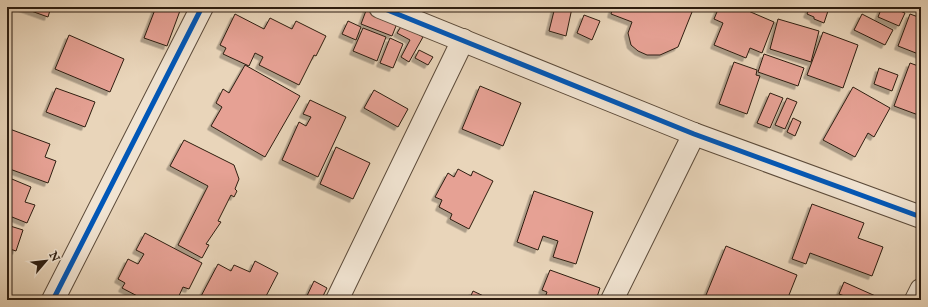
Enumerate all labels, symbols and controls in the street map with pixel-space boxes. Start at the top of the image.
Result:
north arrow [26,241,66,281]
text: N [45,248,63,265]

